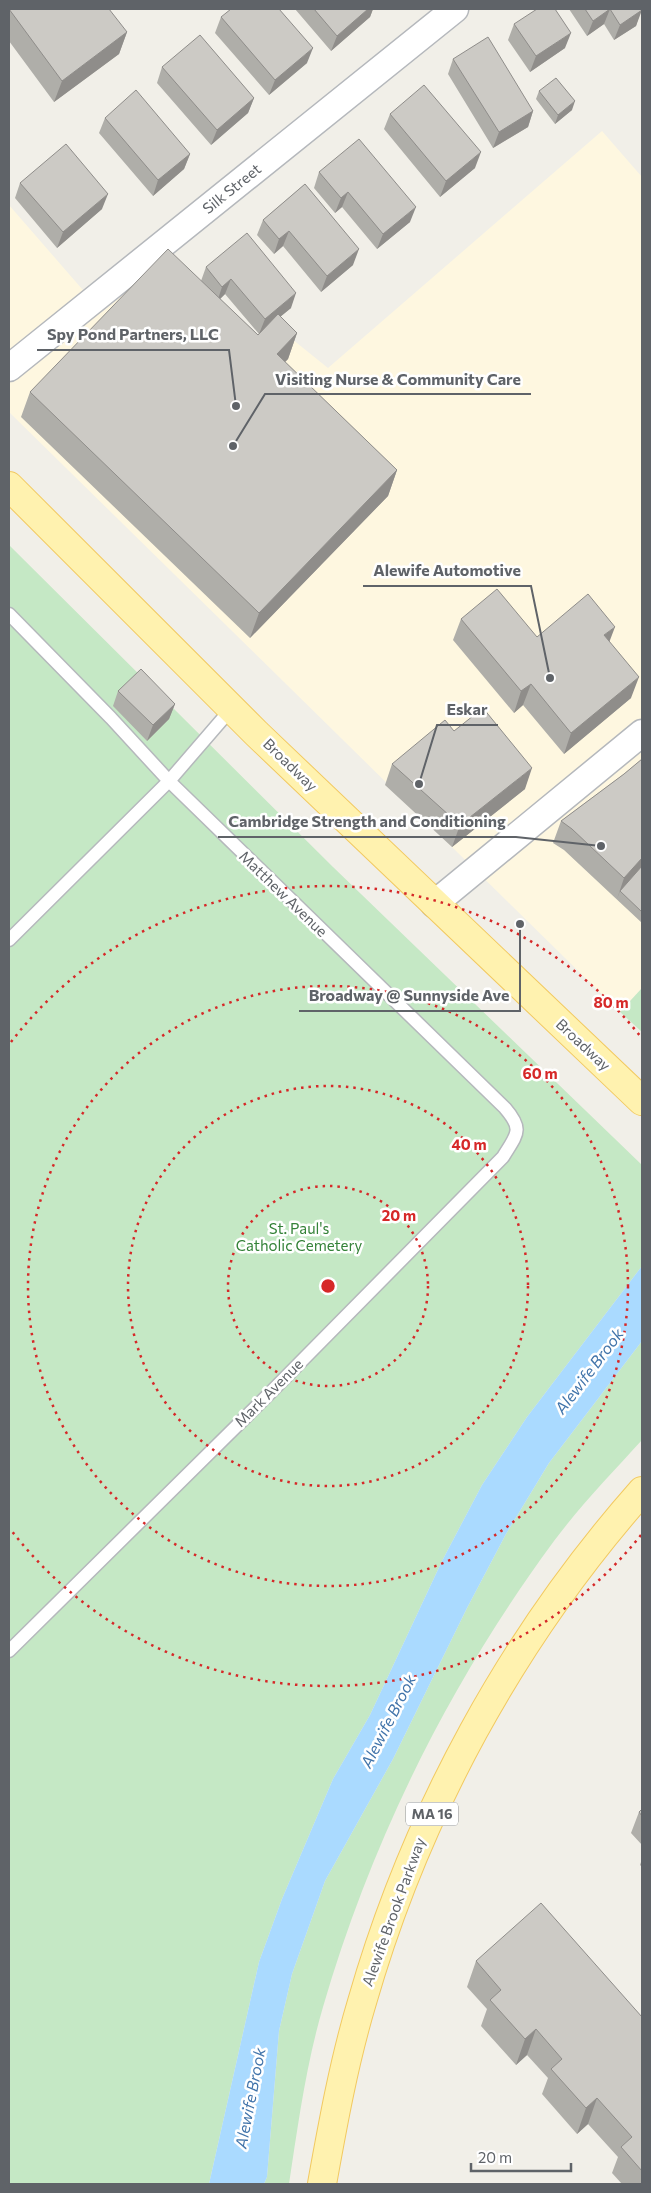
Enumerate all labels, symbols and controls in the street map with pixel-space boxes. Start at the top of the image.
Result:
street label: Silk Street [199,159,264,217]
callout: Spy Pond Partners, LLC [37,319,229,350]
text: Spy Pond Partners, LLC [47,324,219,343]
callout: Visiting Nurse & Community Care [265,363,531,394]
text: Visiting Nurse & Community Care [275,369,521,388]
callout: Alewife Automotive [363,555,531,586]
text: Alewife Automotive [373,560,521,579]
callout: Eskar [437,694,498,725]
text: Eskar [446,699,488,718]
street label: Broadway [260,734,322,795]
callout: Cambridge Strength and Conditioning [218,806,516,837]
text: Cambridge Strength and Conditioning [228,811,506,830]
street label: Matthew Avenue [236,847,332,940]
callout: Broadway @ Sunnyside Ave [299,980,520,1011]
text: Broadway @ Sunnyside Ave [309,985,509,1004]
text: 80 m [593,993,629,1011]
street label: Broadway [553,1014,615,1074]
text: 60 m [522,1064,558,1082]
text: 40 m [451,1135,487,1153]
text: 20 m [382,1206,416,1224]
park label: St. Paul's Catholic Cemetery [236,1219,363,1254]
centre of rings [319,1277,337,1295]
water label: Alewife Brook [550,1324,627,1418]
street label: Mark Avenue [230,1354,306,1430]
water label: Alewife Brook [355,1671,419,1771]
road number: MA 16 [406,1802,458,1826]
street label: Alewife Brook Parkway [358,1835,428,1989]
water label: Alewife Brook [230,2046,269,2151]
scale bar [471,2140,571,2172]
text: 20 m [478,2148,512,2166]

